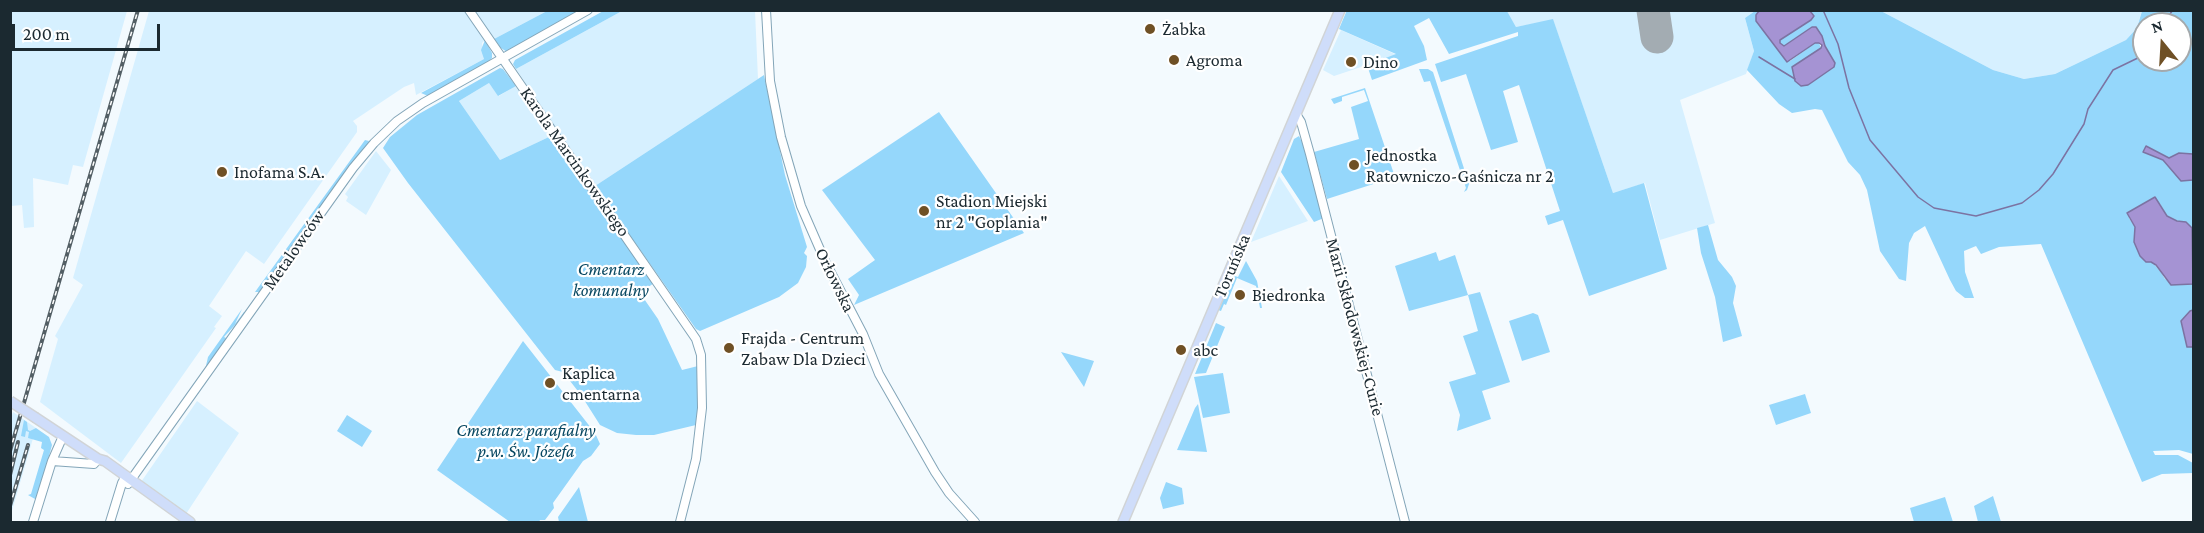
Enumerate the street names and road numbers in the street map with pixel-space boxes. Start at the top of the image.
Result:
street label: Karola Marcinkowskiego [515,83,635,241]
street label: Metalowców [258,206,330,294]
street label: Toruńska [1209,231,1255,301]
street label: Marii Skłodowskiej-Curie [1321,236,1389,418]
street label: Orłowska [810,244,860,316]

